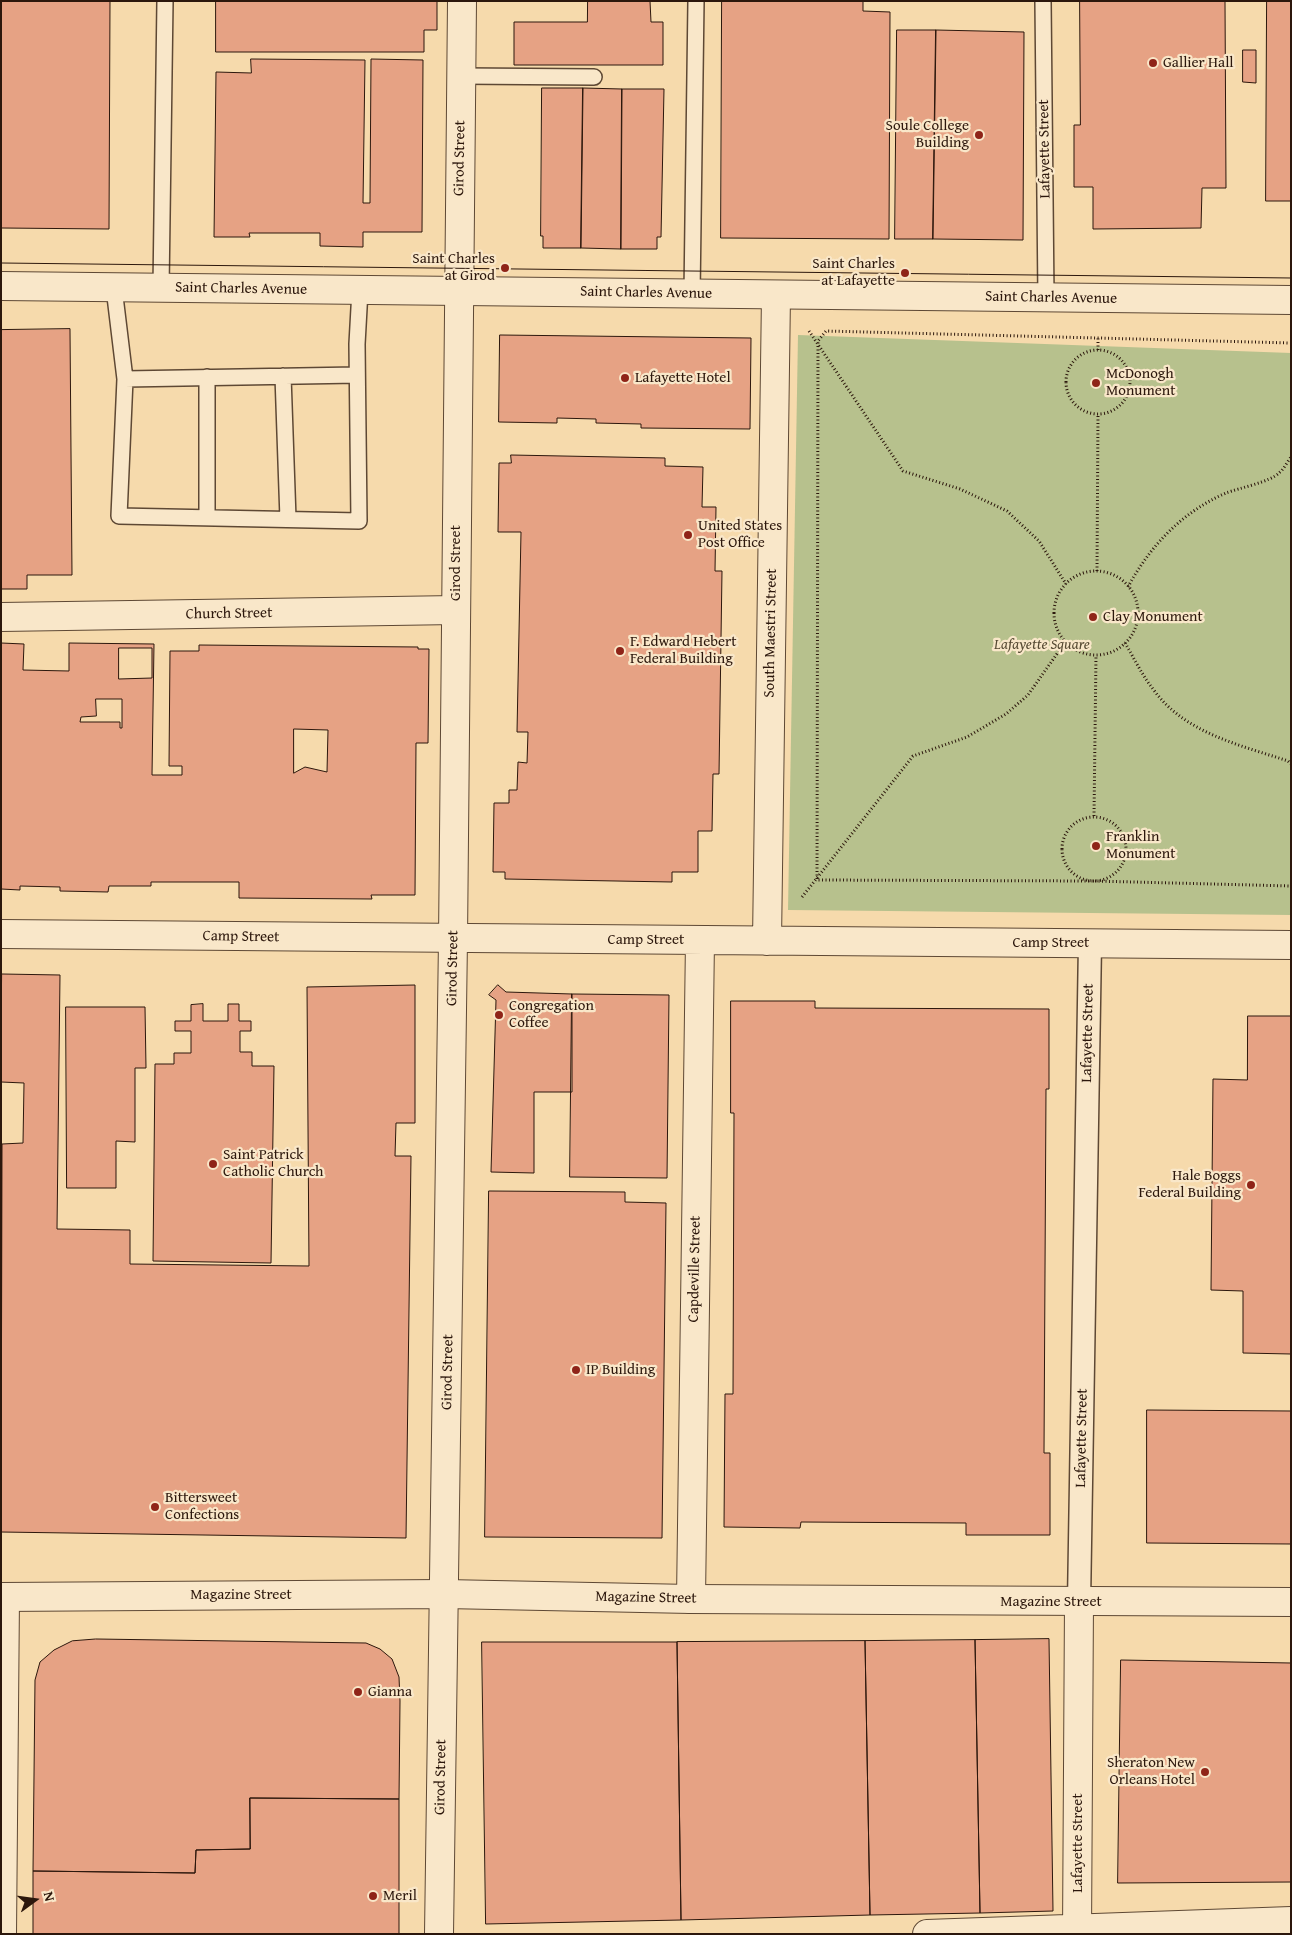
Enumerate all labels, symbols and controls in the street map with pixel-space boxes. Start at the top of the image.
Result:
place label: Gallier Hall [1163,54,1234,72]
marker: Gallier Hall [1147,57,1159,69]
street label: Lafayette Street [1035,99,1055,199]
place label: Soule College Building [886,117,969,152]
street label: Girod Street [450,120,470,196]
marker: Soule College Building [973,129,985,141]
place label: Saint Charles at Girod [412,250,495,285]
place label: Saint Charles at Lafayette [812,255,895,290]
marker: Saint Charles at Girod [499,262,511,274]
marker: Saint Charles at Lafayette [899,267,911,279]
street label: Saint Charles Avenue [175,279,307,299]
street label: Saint Charles Avenue [580,283,712,303]
street label: Saint Charles Avenue [985,288,1117,308]
place label: McDonogh Monument [1106,365,1175,400]
place label: Lafayette Hotel [635,369,731,387]
marker: Lafayette Hotel [619,372,631,384]
marker: McDonogh Monument [1090,377,1102,389]
place label: United States Post Office [698,517,782,552]
street label: Girod Street [447,525,465,601]
marker: United States Post Office [682,529,694,541]
street label: South Maestri Street [761,568,781,698]
street label: Church Street [185,604,273,624]
place label: Clay Monument [1103,608,1203,626]
marker: Clay Monument [1087,611,1099,623]
place label: F. Edward Hebert Federal Building [630,633,737,668]
park label: Lafayette Square [994,636,1090,654]
marker: F. Edward Hebert Federal Building [614,645,626,657]
place label: Franklin Monument [1106,828,1175,863]
marker: Franklin Monument [1090,840,1102,852]
street label: Camp Street [202,927,280,947]
street label: Girod Street [443,930,463,1006]
street label: Camp Street [608,931,684,949]
street label: Camp Street [1013,934,1089,952]
street label: Lafayette Street [1078,983,1098,1083]
place label: Congregation Coffee [509,997,594,1032]
marker: Congregation Coffee [493,1009,505,1021]
place label: Saint Patrick Catholic Church [223,1146,323,1181]
marker: Saint Patrick Catholic Church [207,1158,219,1170]
place label: Hale Boggs Federal Building [1138,1167,1241,1202]
marker: Hale Boggs Federal Building [1245,1179,1257,1191]
street label: Capdeville Street [685,1215,705,1323]
street label: Girod Street [438,1334,458,1410]
place label: IP Building [586,1361,655,1379]
marker: IP Building [570,1364,582,1376]
street label: Lafayette Street [1072,1388,1092,1488]
place label: Bittersweet Confections [165,1489,239,1524]
marker: Bittersweet Confections [149,1501,161,1513]
street label: Magazine Street [190,1586,292,1604]
street label: Magazine Street [595,1588,697,1608]
street label: Magazine Street [1000,1593,1102,1611]
place label: Gianna [368,1683,412,1701]
marker: Gianna [352,1686,364,1698]
street label: Girod Street [431,1739,451,1815]
place label: Sheraton New Orleans Hotel [1107,1754,1195,1789]
marker: Sheraton New Orleans Hotel [1199,1766,1211,1778]
street label: Lafayette Street [1069,1793,1087,1893]
north arrow [10,1875,60,1925]
place label: Meril [383,1887,417,1905]
text: N [39,1889,60,1903]
marker: Meril [367,1890,379,1902]

